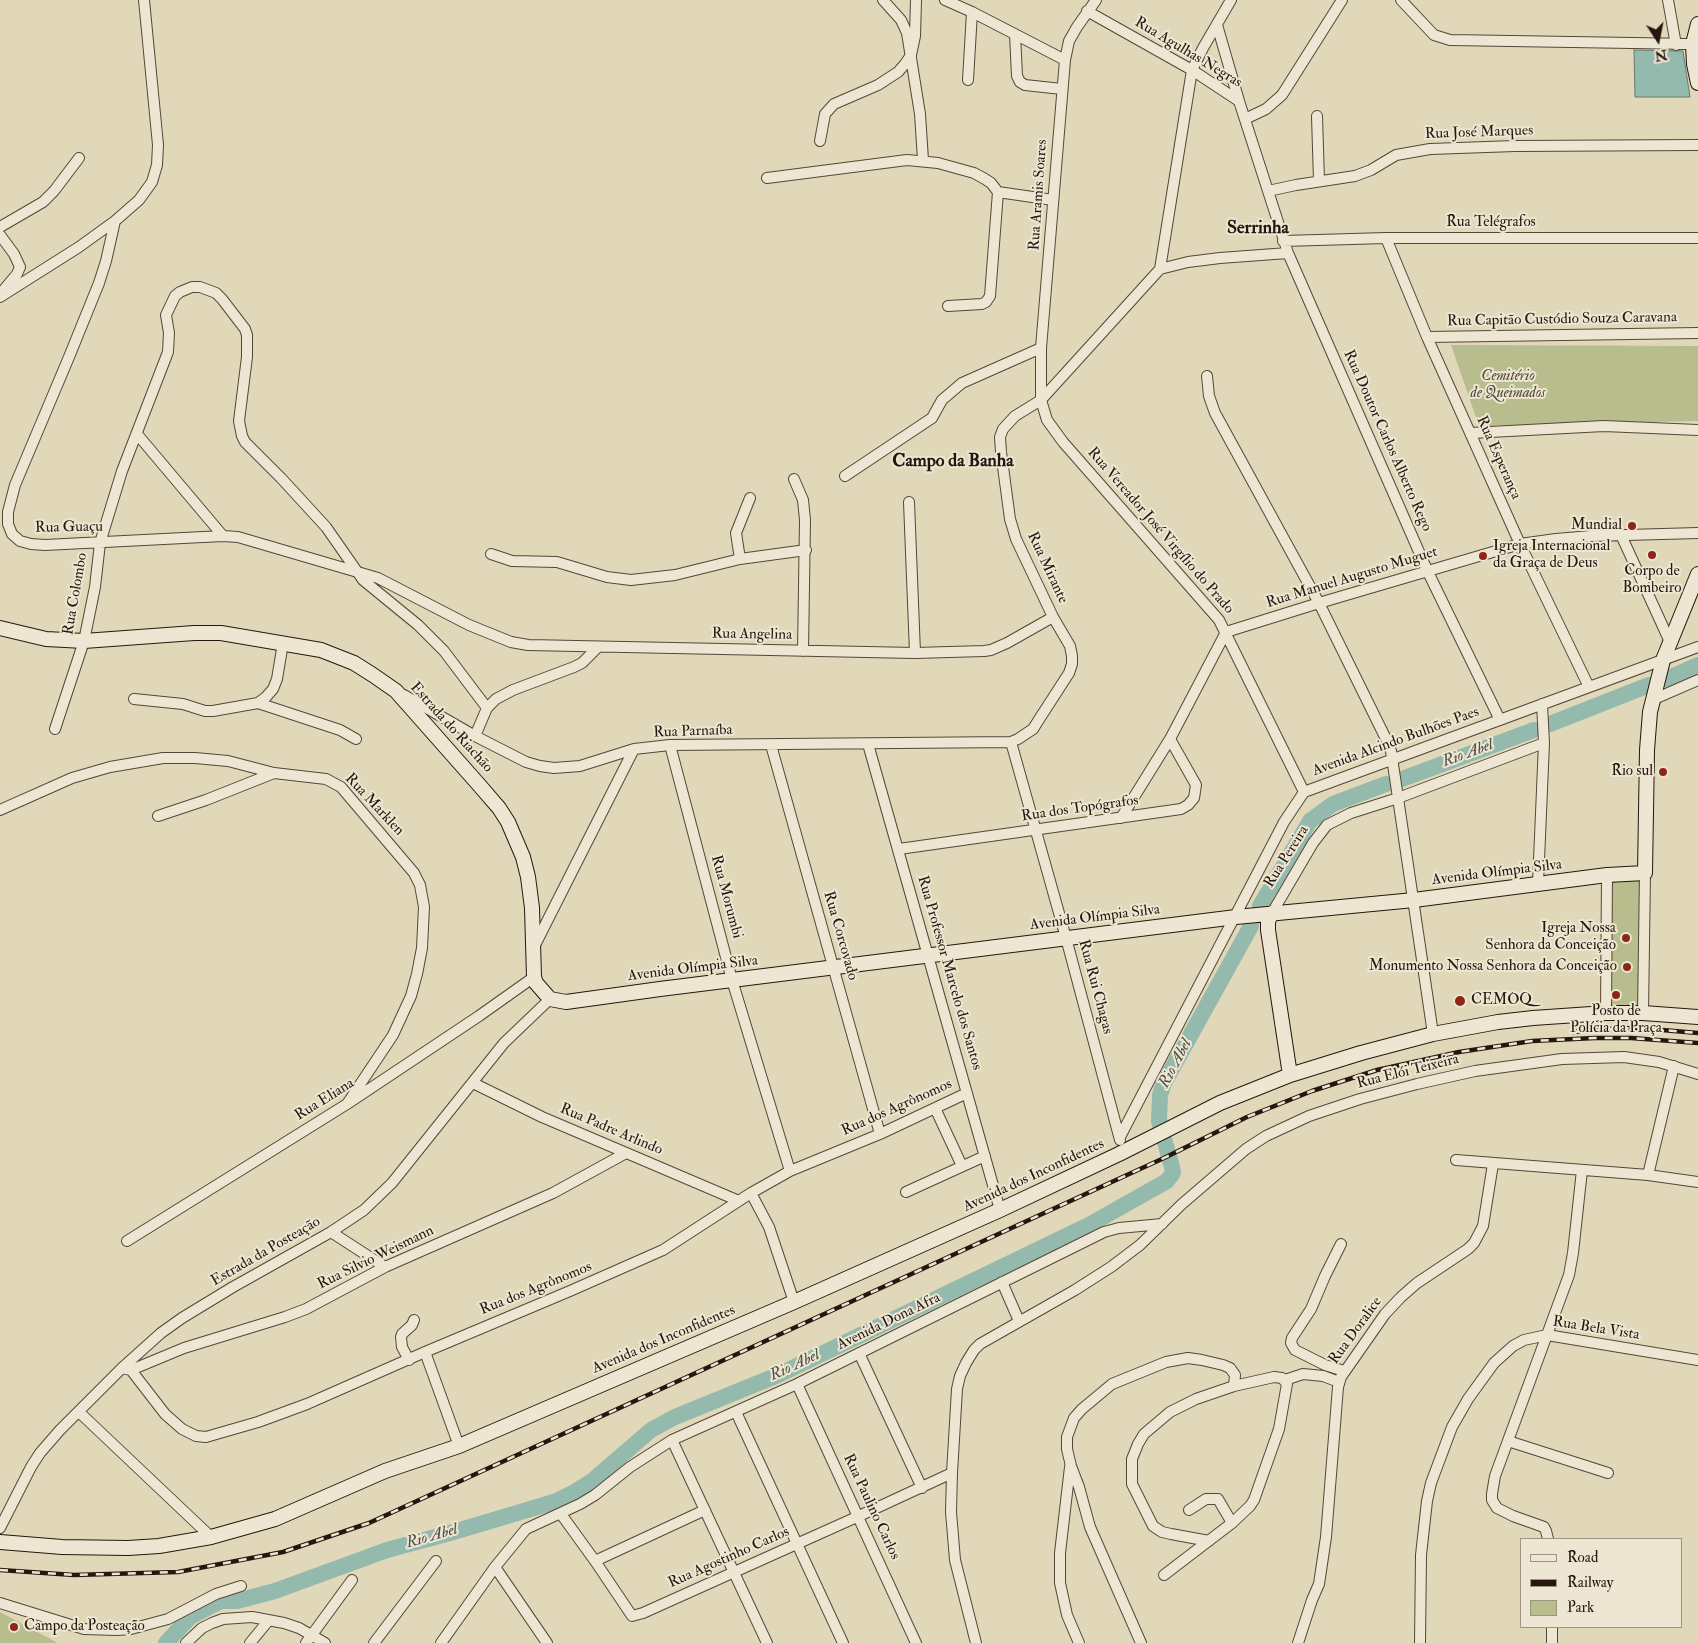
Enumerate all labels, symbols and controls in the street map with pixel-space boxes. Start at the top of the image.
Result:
street label: Rua Agulhas Negras [1131,14,1245,92]
north arrow [1633,15,1683,65]
text: N [1653,46,1669,65]
street label: Rua José Marques [1425,122,1533,144]
street label: Rua Aramis Soares [1026,139,1052,251]
street label: Rua Telégrafos [1446,214,1536,232]
district label: Serrinha [1227,218,1289,240]
street label: Rua Capitão Custódio Souza Caravana [1447,309,1677,331]
street label: Rua Doutor Carlos Alberto Rego [1339,347,1435,535]
park label: Cemitério de Queimados [1471,368,1545,403]
street label: Rua Esperança [1472,414,1524,502]
street label: Rua Vereador José Virgílio do Prado [1083,444,1237,618]
district label: Campo da Banha [892,451,1014,473]
place label: Mundial [1571,517,1622,535]
street label: Rua Guaçu [35,518,103,538]
marker: Mundial [1626,520,1638,532]
street label: Rua Mirante [1023,529,1071,607]
place label: Igreja Internacional da Graça de Deus [1493,538,1610,573]
street label: Rua Manuel Augusto Muguet [1264,543,1440,613]
marker: Corpo de Bombeiro [1646,549,1658,561]
marker: Igreja Internacional da Graça de Deus [1477,550,1489,562]
street label: Rua Colombo [60,552,92,636]
place label: Corpo de Bombeiro [1623,563,1681,598]
street label: Rua Angelina [712,625,792,645]
street label: Estrada do Riachão [406,679,496,777]
street label: Avenida Alcindo Bulhões Paes [1310,703,1482,781]
street label: Rua Parnaíba [653,722,733,742]
water label: Rio Abel [1440,736,1496,772]
place label: Rio sul [1611,763,1653,781]
marker: Rio sul [1657,766,1669,778]
street label: Rua Marklen [341,770,407,840]
street label: Rua dos Topógrafos [1020,792,1140,826]
street label: Rua Pereira [1261,823,1313,891]
street label: Rua Morumbi [706,853,746,941]
street label: Avenida Olímpia Silva [1431,856,1563,890]
street label: Rua Professor Marcelo dos Santos [913,874,985,1072]
street label: Rua Corcovado [819,889,861,983]
street label: Avenida Olímpia Silva [1029,901,1161,935]
place label: Igreja Nossa Senhora da Conceição [1485,920,1616,955]
marker: Igreja Nossa Senhora da Conceição [1620,932,1632,944]
street label: Rua Rui Chagas [1074,938,1116,1036]
street label: Avenida Olímpia Silva [627,952,759,986]
place label: Monumento Nossa Senhora da Conceição [1369,958,1617,976]
marker: Monumento Nossa Senhora da Conceição [1621,961,1633,973]
marker: Posto de Polícia da Praça [1610,989,1622,1001]
place label: CEMOQ [1471,992,1532,1010]
marker: CEMOQ [1453,994,1467,1008]
place label: Posto de Polícia da Praça [1570,1003,1662,1038]
water label: Rio Abel [1155,1036,1197,1092]
street label: Rua Elói Teixeira [1355,1051,1461,1093]
street label: Rua Eliana [292,1075,358,1125]
street label: Rua dos Agrônomos [839,1076,955,1140]
street label: Rua Padre Arlindo [557,1100,665,1160]
street label: Avenida dos Inconfidentes [961,1135,1107,1217]
street label: Estrada da Posteação [208,1213,324,1291]
street label: Rua Silvio Weismann [315,1222,437,1294]
street label: Rua dos Agrônomos [477,1258,595,1320]
street label: Avenida Dona Afra [834,1289,944,1355]
street label: Rua Doralice [1326,1294,1386,1368]
street label: Avenida dos Inconfidentes [590,1302,738,1378]
street label: Rua Bela Vista [1551,1313,1641,1345]
water label: Rio Abel [767,1346,823,1386]
street label: Rua Paulino Carlos [839,1451,903,1563]
water label: Rio Abel [404,1521,460,1553]
street label: Rua Agostinho Carlos [666,1523,792,1593]
legend [1520,1538,1683,1628]
text: Road [1567,1548,1598,1567]
text: Railway [1567,1573,1613,1592]
text: Park [1567,1598,1594,1617]
place label: Campo da Posteação [24,1618,145,1636]
marker: Campo da Posteação [8,1621,20,1633]

